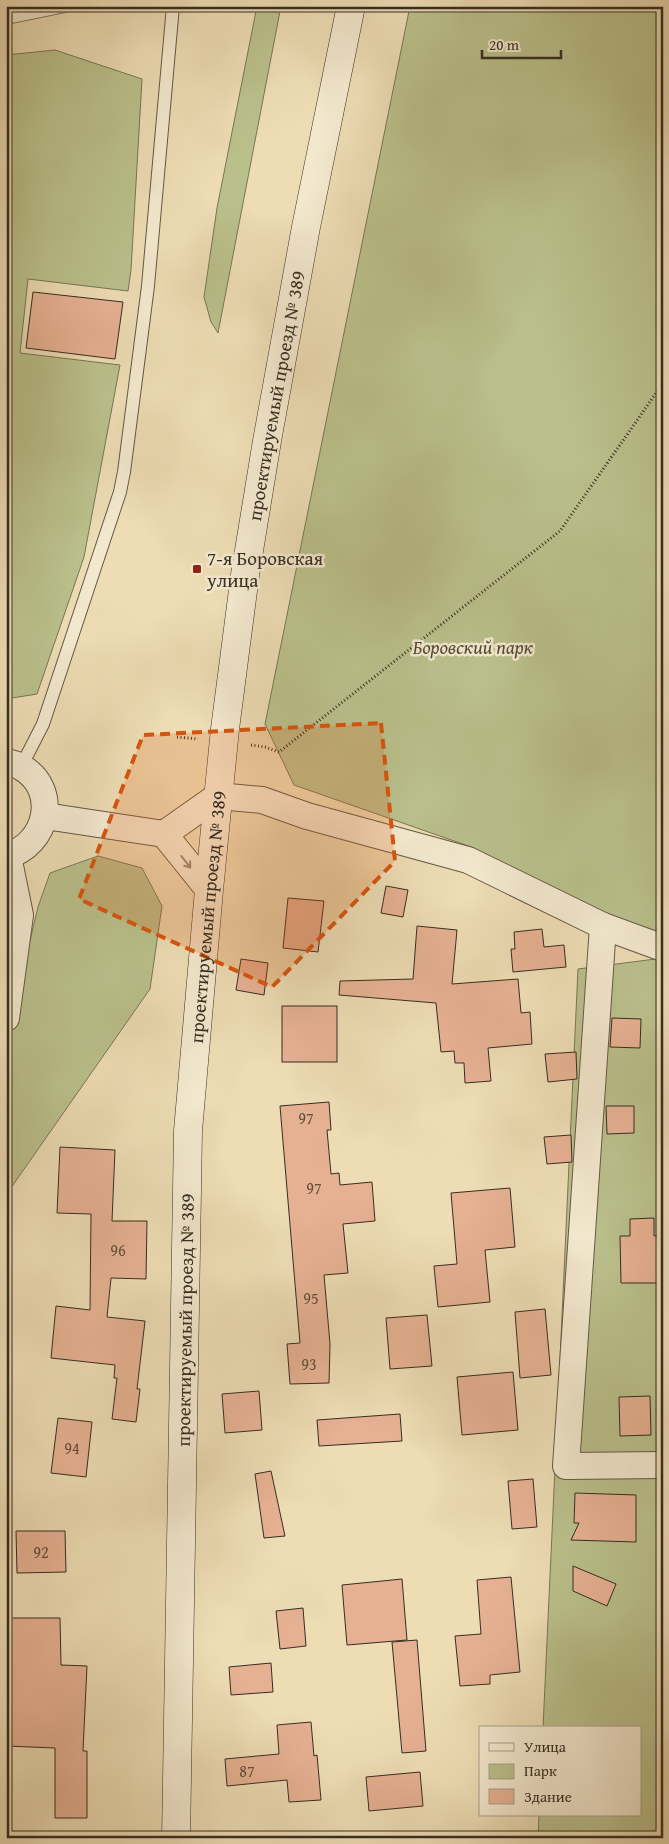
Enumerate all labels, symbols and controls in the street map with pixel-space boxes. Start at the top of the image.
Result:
scale bar [482,28,560,60]
text: 20 m [489,34,520,55]
street label: проектируемый проезд № 389 [240,269,312,523]
place label: 7-я Боровская улица [206,544,324,594]
marker: 7-я Боровская улица [191,563,203,575]
park label: Боровский парк [413,633,533,661]
street label: проектируемый проезд № 389 [182,789,233,1044]
one-way arrow [181,855,192,868]
house number: 97 [298,1106,314,1130]
house number: 97 [306,1176,322,1200]
street label: проектируемый проезд № 389 [169,1193,201,1447]
house number: 96 [110,1238,126,1262]
house number: 95 [303,1286,319,1310]
house number: 93 [301,1352,317,1376]
house number: 94 [64,1436,80,1460]
house number: 92 [33,1540,49,1564]
legend [479,1726,642,1816]
text: Улица [524,1736,567,1757]
house number: 87 [239,1759,255,1783]
text: Парк [524,1760,557,1781]
text: Здание [524,1786,572,1807]

